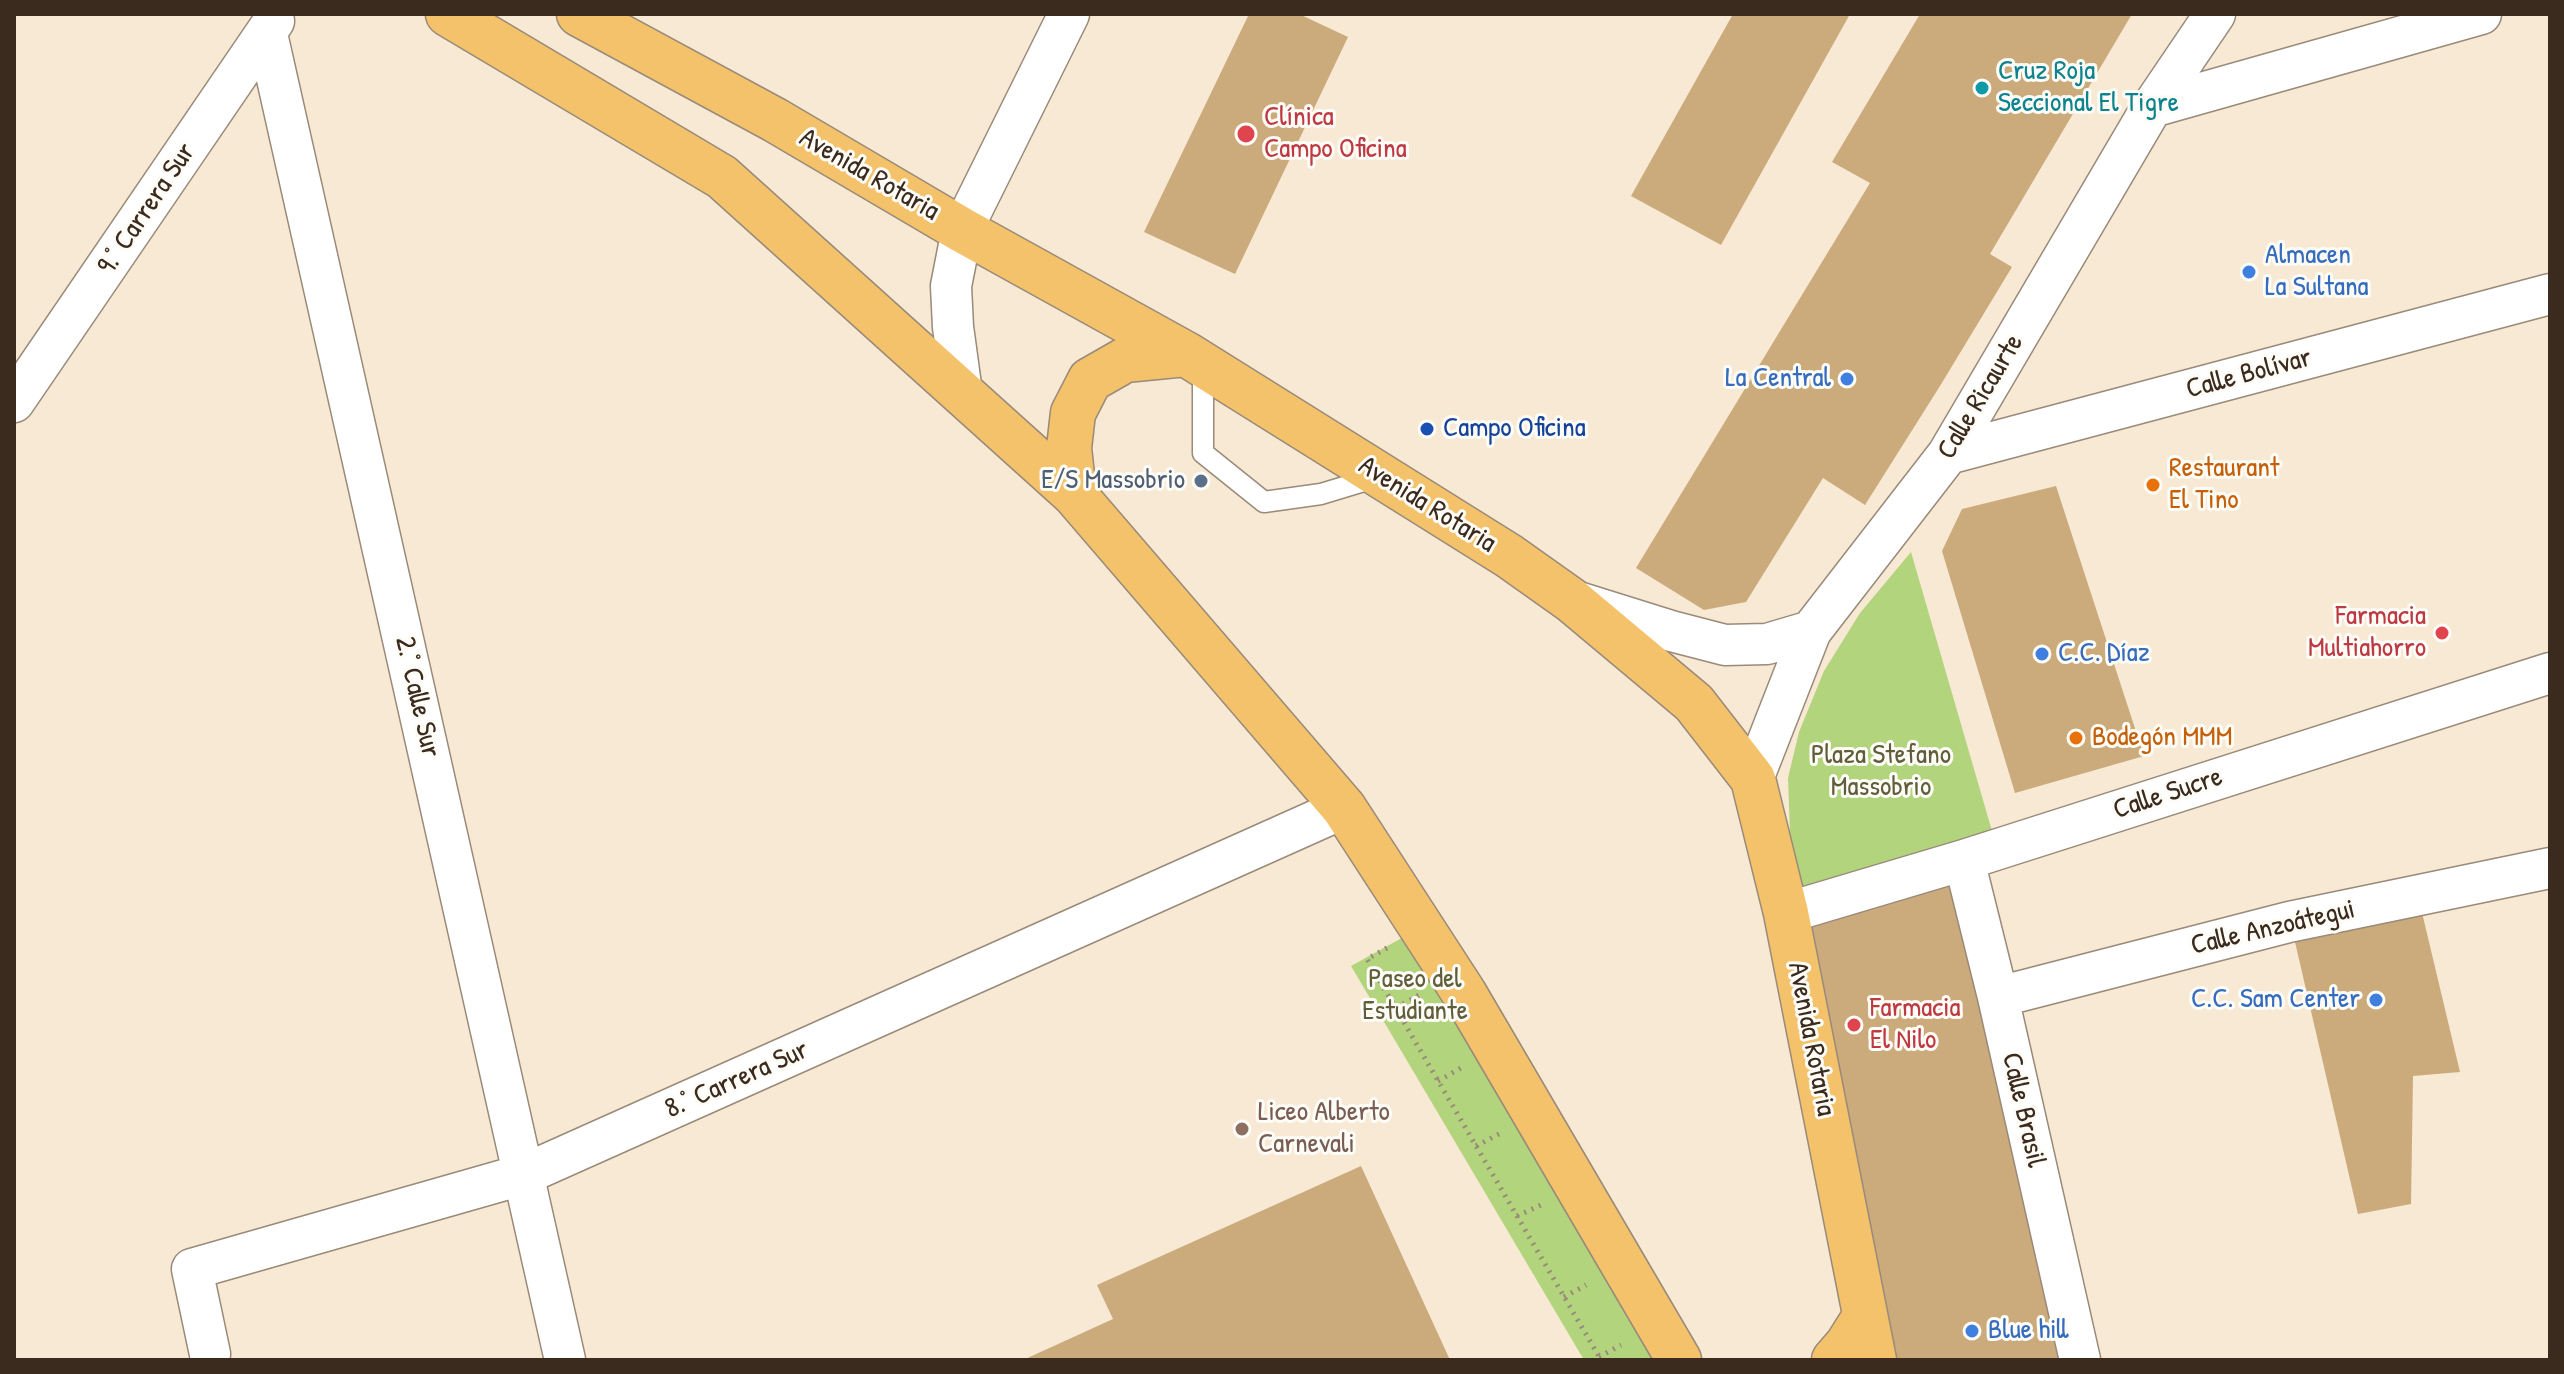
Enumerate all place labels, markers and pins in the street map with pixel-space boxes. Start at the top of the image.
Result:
place label: Cruz Roja Seccional El Tigre [1998,55,2179,121]
marker: Cruz Roja Seccional El Tigre [1973,79,1991,97]
place label: Clínica Campo Oficina [1264,101,1407,167]
marker: Clínica Campo Oficina [1235,123,1257,145]
place label: Almacen La Sultana [2265,239,2369,305]
marker: Almacen La Sultana [2240,263,2258,281]
place label: La Central [1725,362,1831,396]
marker: La Central [1838,370,1856,388]
place label: Campo Oficina [1443,412,1586,446]
marker: Campo Oficina [1418,420,1436,438]
place label: Restaurant El Tino [2169,452,2279,518]
place label: E/S Massobrio [1041,464,1185,498]
marker: E/S Massobrio [1192,472,1210,490]
marker: Restaurant El Tino [2144,476,2162,494]
place label: Farmacia Multiahorro [2308,600,2426,666]
marker: Farmacia Multiahorro [2433,624,2451,642]
place label: C.C. Díaz [2058,637,2150,671]
marker: C.C. Díaz [2033,645,2051,663]
place label: Bodegón MMM [2092,721,2232,755]
marker: Bodegón MMM [2067,729,2085,747]
place label: C.C. Sam Center [2191,983,2360,1017]
marker: C.C. Sam Center [2367,991,2385,1009]
place label: Farmacia El Nilo [1870,992,1960,1058]
marker: Farmacia El Nilo [1845,1016,1863,1034]
place label: Liceo Alberto Carnevali [1258,1096,1390,1162]
marker: Liceo Alberto Carnevali [1233,1120,1251,1138]
place label: Blue hill [1988,1314,2069,1348]
marker: Blue hill [1963,1322,1981,1340]

